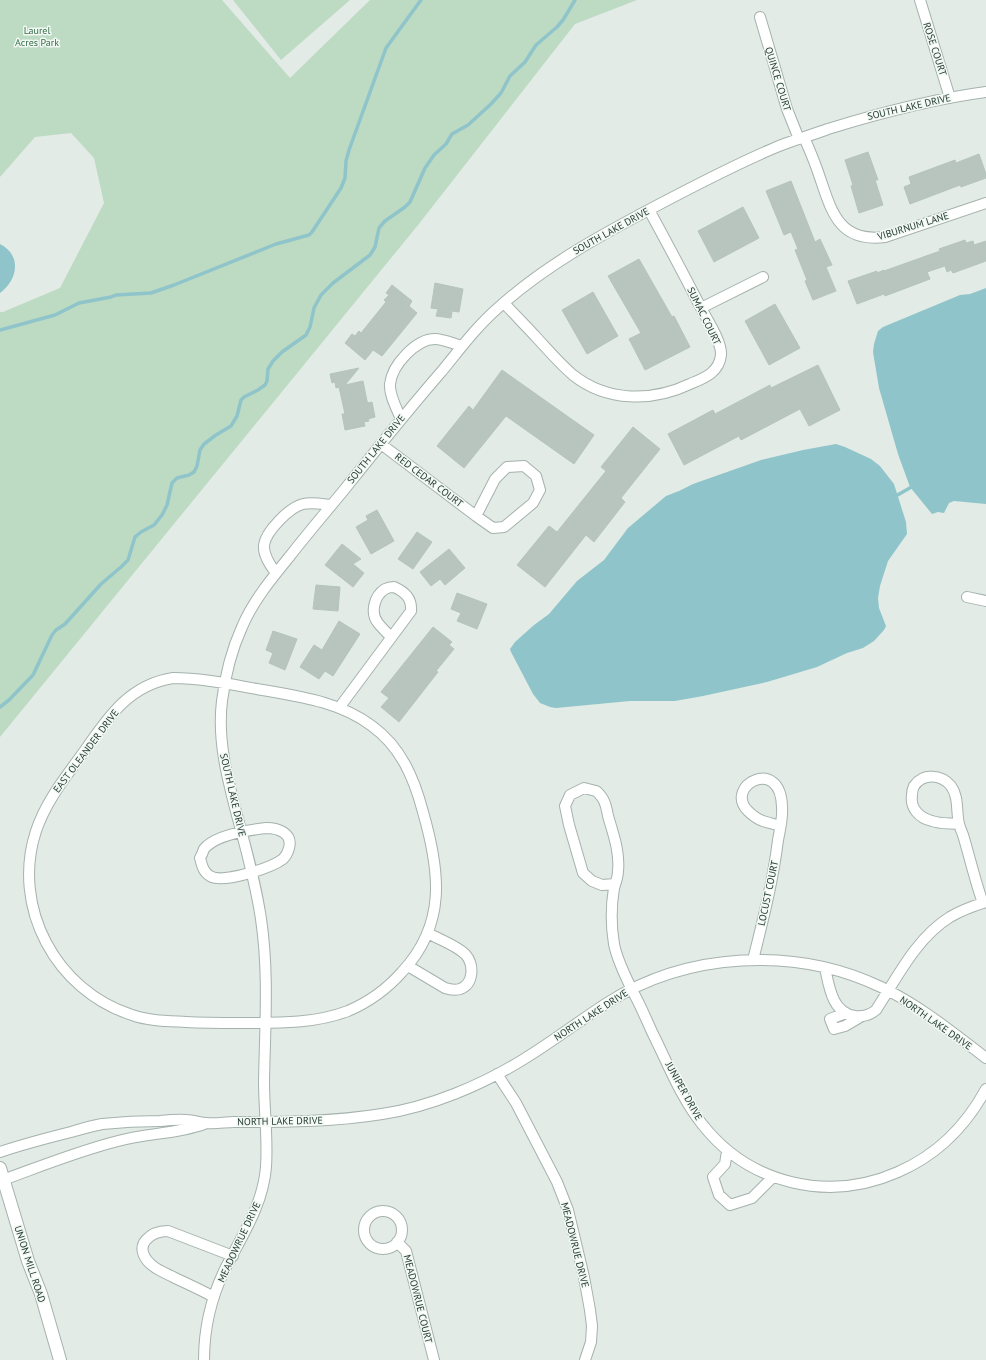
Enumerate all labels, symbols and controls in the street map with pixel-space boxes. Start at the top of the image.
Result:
street label: ROSE COURT [920,21,950,78]
park label: Laurel Acres Park [15,24,59,49]
street label: QUINCE COURT [762,45,794,113]
street label: SOUTH LAKE DRIVE [866,91,952,123]
street label: SOUTH LAKE DRIVE [571,205,651,257]
street label: VIBURNUM LANE [875,209,950,243]
street label: SUMAC COURT [684,285,724,348]
street label: SOUTH LAKE DRIVE [344,412,408,486]
street label: RED CEDAR COURT [392,450,466,510]
street label: EAST OLEANDER DRIVE [50,707,122,795]
street label: SOUTH LAKE DRIVE [217,752,249,838]
street label: LOCUST COURT [755,859,781,927]
street label: NORTH LAKE DRIVE [552,986,630,1044]
street label: NORTH LAKE DRIVE [897,993,975,1053]
street label: JUNIPER DRIVE [662,1059,705,1123]
street label: NORTH LAKE DRIVE [237,1114,323,1128]
street label: MEADOWRUE DRIVE [215,1200,263,1284]
street label: MEADOWRUE DRIVE [558,1201,592,1289]
street label: UNION MILL ROAD [11,1224,49,1304]
street label: MEADOWRUE COURT [401,1253,435,1345]

